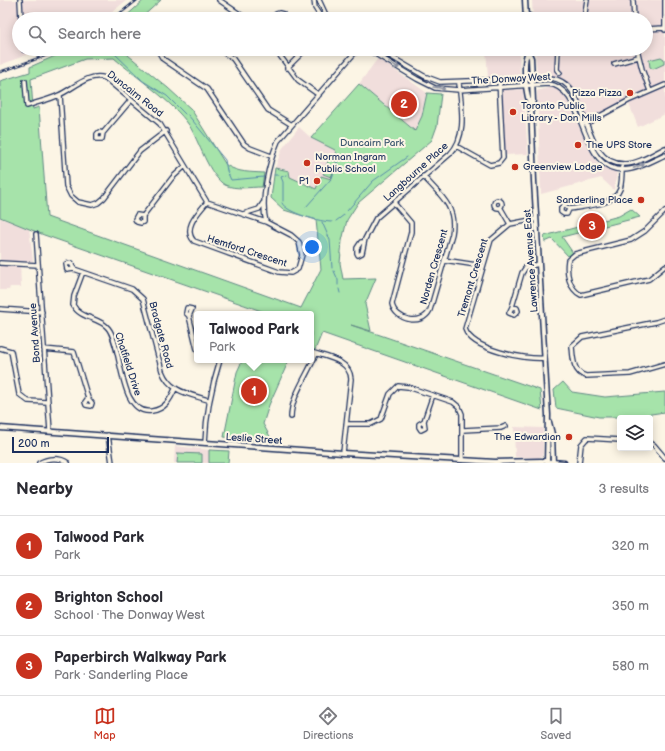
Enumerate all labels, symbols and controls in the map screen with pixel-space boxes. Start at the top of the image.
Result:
search box [12,12,653,56]
icon: search [26,23,48,45]
text: Search here [58,25,141,44]
one-way arrow [388,62,400,70]
street label: Duncairn Road [105,68,166,120]
street label: The Donway West [471,71,551,87]
one-way arrow [433,84,446,92]
place label: Pizza Pizza [572,87,622,99]
marker: Pizza Pizza [625,88,635,98]
pin: 2 [391,89,417,119]
place label: Toronto Public Library - Don Mills [521,100,602,124]
marker: Toronto Public Library - Don Mills [508,107,518,117]
park label: Duncairn Park [340,137,404,149]
place label: The UPS Store [586,139,652,151]
street label: Langbourne Place [381,140,451,204]
marker: The UPS Store [573,140,583,150]
place label: Norman Ingram Public School [315,151,386,175]
marker: Norman Ingram Public School [302,158,312,168]
place label: Greenview Lodge [523,161,603,173]
marker: Greenview Lodge [510,162,520,172]
one-way arrow [633,162,645,169]
place label: P1 [299,175,309,187]
marker: P1 [312,176,322,186]
place label: Sanderling Place [556,194,633,206]
marker: Sanderling Place [636,195,646,205]
street label: Lawrence Avenue East [521,209,541,313]
pin: 3 [579,211,605,241]
street label: Norden Crescent [417,228,451,306]
street label: Hemford Crescent [206,232,288,270]
your location [302,237,322,257]
street label: Tremont Crescent [455,237,491,319]
street label: Bradgate Road [146,300,176,370]
street label: Bond Avenue [27,303,43,363]
popup [194,311,314,363]
text: Talwood Park [209,320,299,339]
street label: Chatfield Drive [112,331,144,397]
text: Park [209,339,235,355]
pin: 1 [241,376,267,406]
map controls [617,415,653,451]
button: layers [617,415,653,451]
street label: Leslie Street [225,431,283,447]
place label: The Edwardian [494,431,561,443]
marker: The Edwardian [564,432,574,442]
scale bar [12,435,109,454]
text: 200 m [18,437,50,450]
text: Nearby [16,479,73,499]
text: 3 results [598,481,649,497]
text: Talwood Park [54,528,144,547]
text: 1 [26,538,32,554]
text: 320 m [611,538,649,554]
text: Park [54,547,80,563]
text: Brighton School [54,588,163,607]
text: 2 [25,598,33,614]
text: 350 m [612,598,649,614]
text: School · The Donway West [54,607,205,623]
text: Paperbirch Walkway Park [54,648,226,667]
text: 3 [25,658,33,674]
text: 580 m [612,658,649,674]
text: Park · Sanderling Place [54,667,188,683]
tab: Map [94,705,116,742]
tab: Directions [303,705,353,742]
tab: Saved [541,705,571,742]

